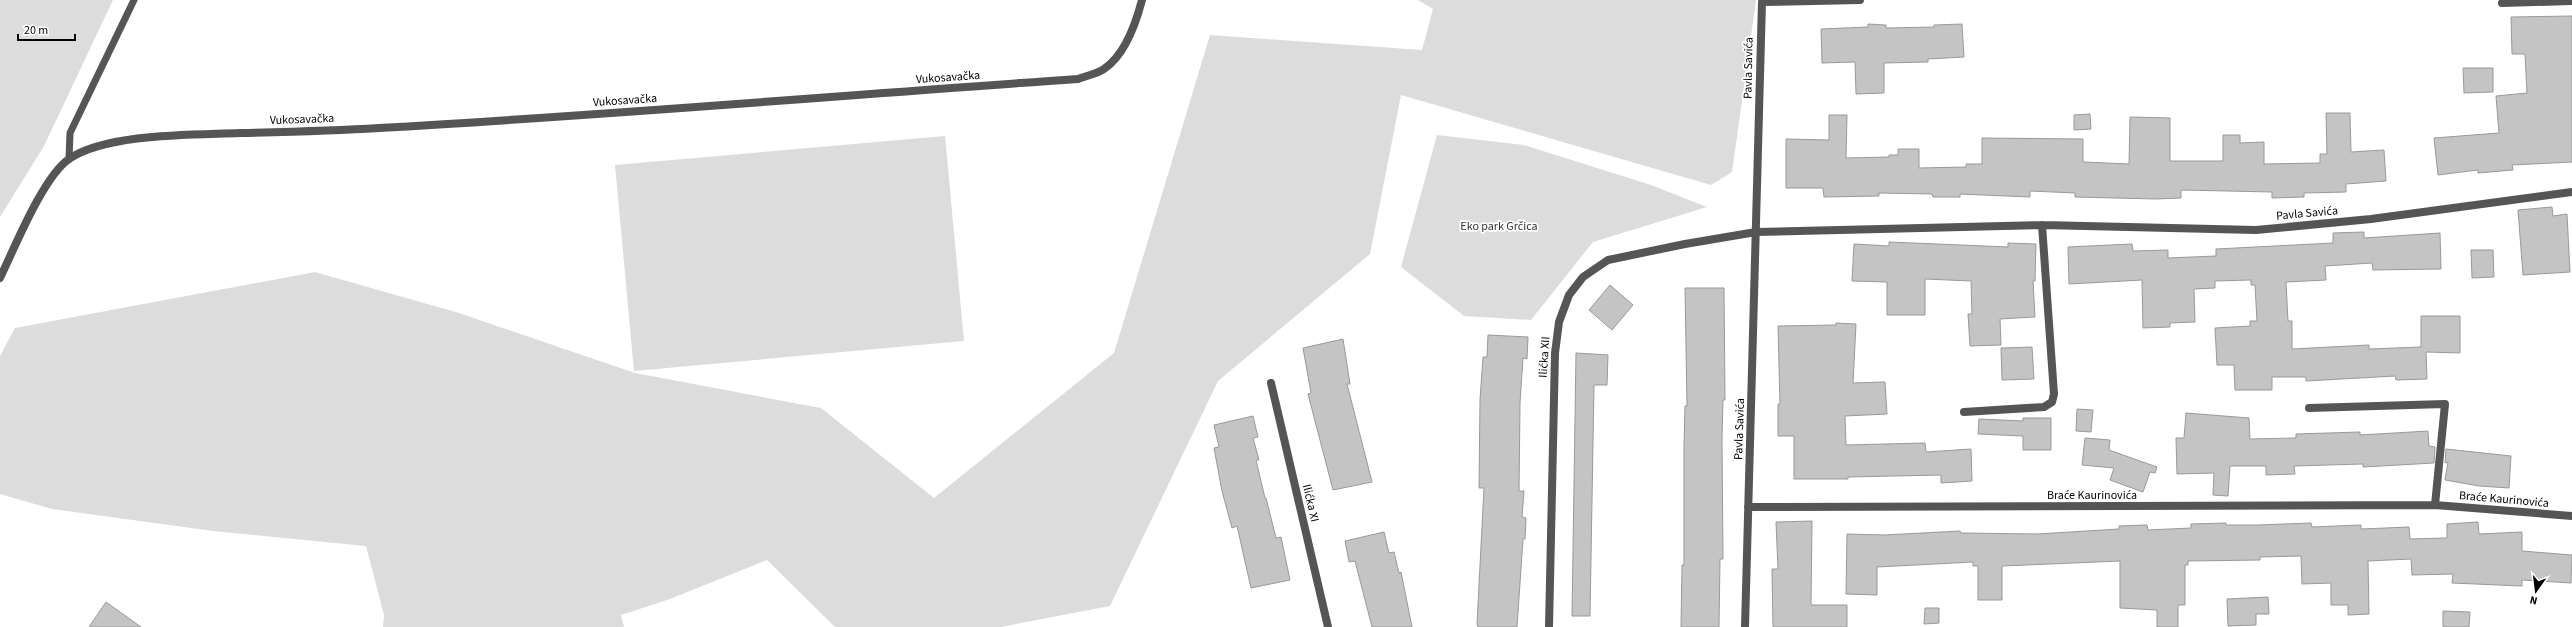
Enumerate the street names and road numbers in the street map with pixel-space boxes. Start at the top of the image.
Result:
street label: Pavla Savića [1739,37,1758,99]
street label: Vukosavačka [915,67,981,88]
street label: Vukosavačka [592,90,658,111]
street label: Vukosavačka [270,110,334,129]
street label: Pavla Savića [2275,202,2339,225]
street label: Ilićka XII [1535,336,1554,378]
street label: Pavla Savića [1730,398,1749,460]
street label: Ilićka XI [1298,483,1323,524]
street label: Braće Kaurinovića [2047,487,2137,504]
street label: Braće Kaurinovića [2458,487,2550,512]

